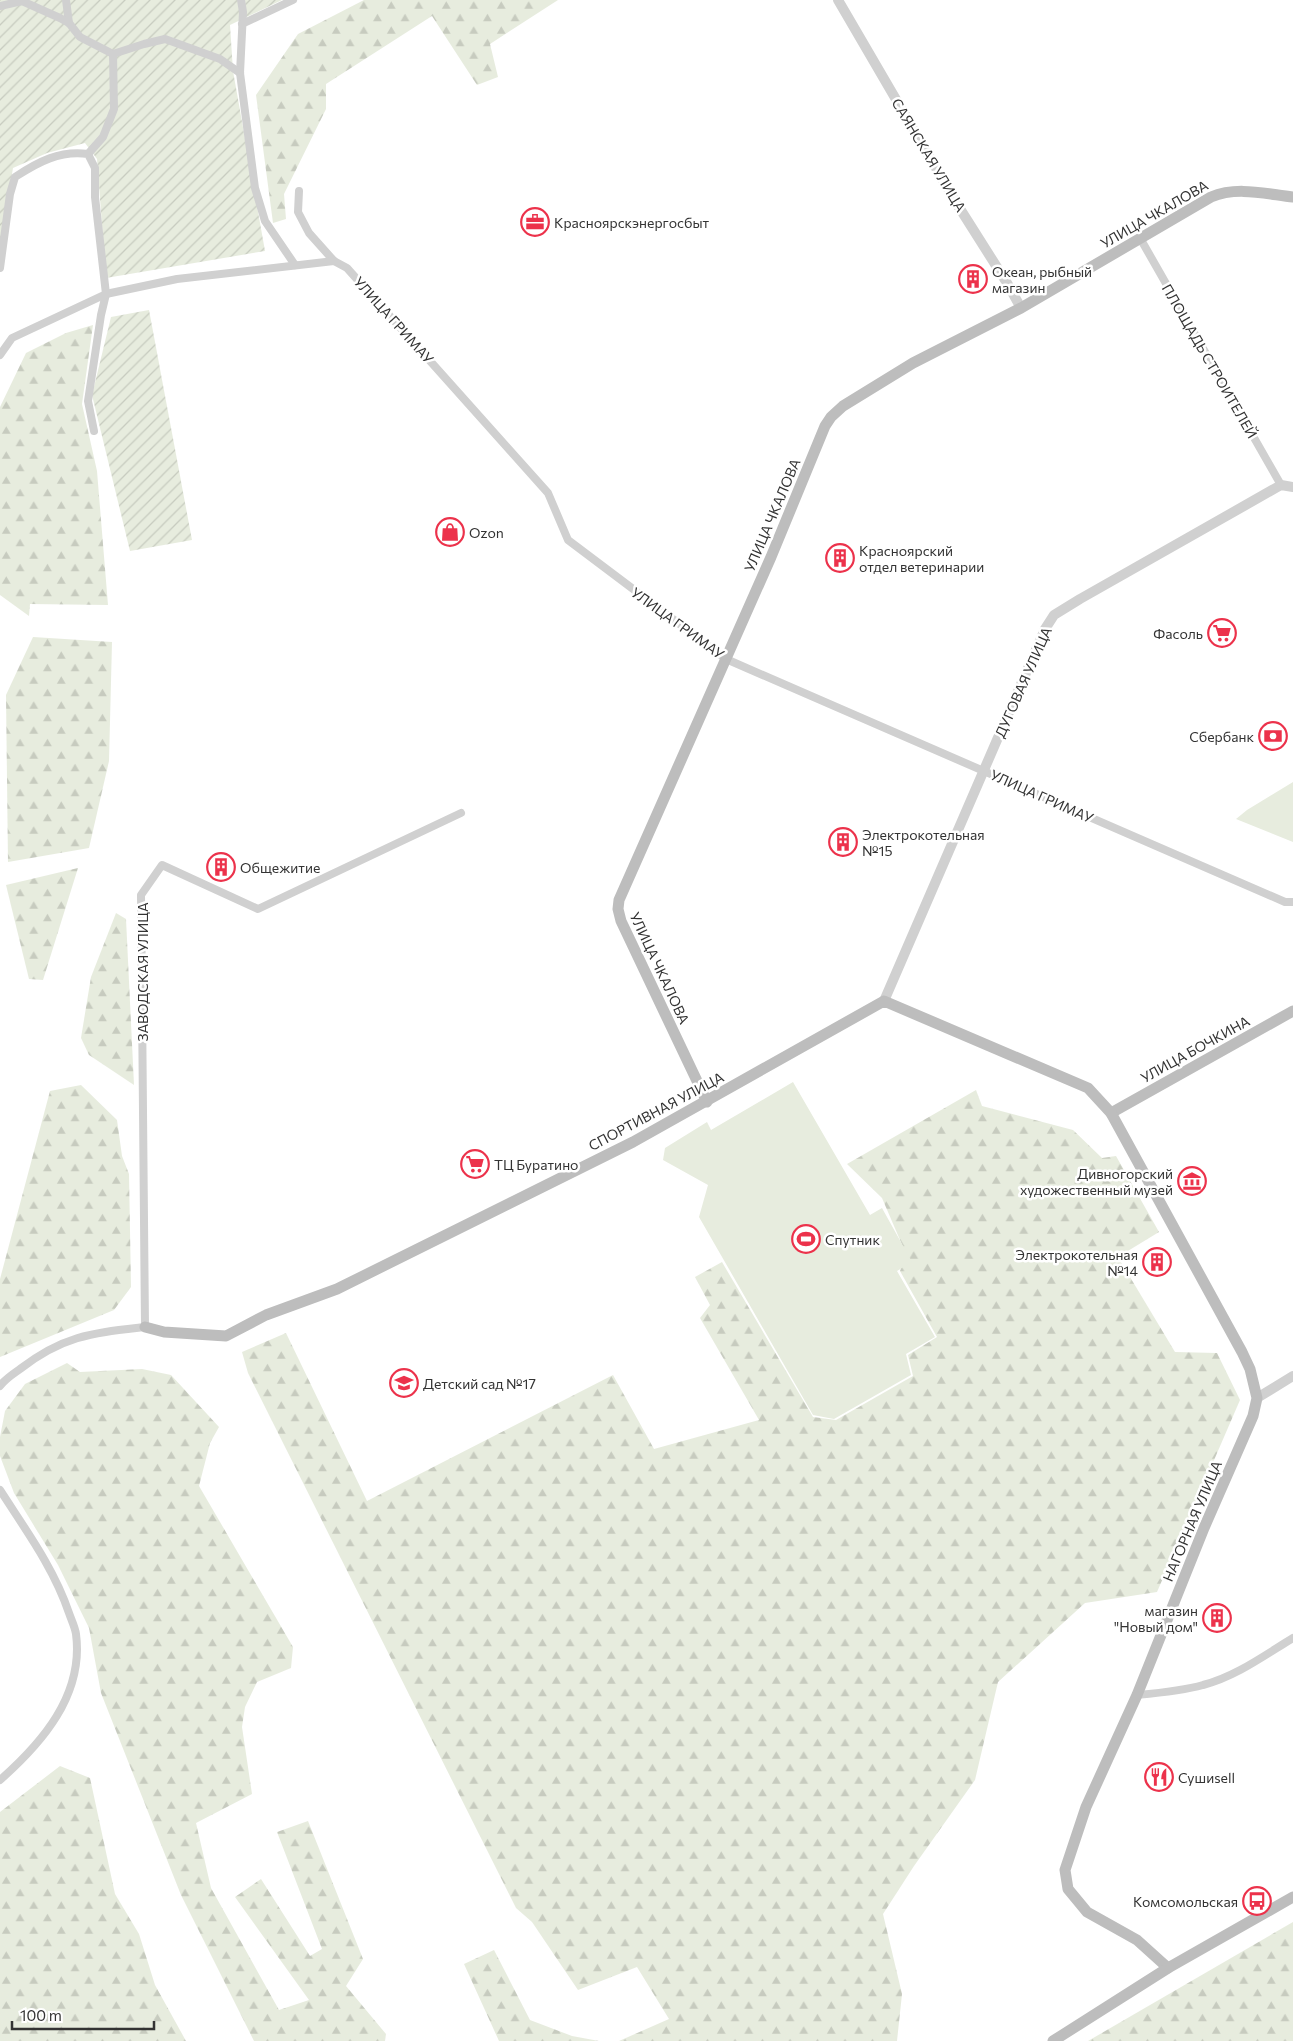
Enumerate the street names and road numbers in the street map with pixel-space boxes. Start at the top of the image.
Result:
street label: САЯНСКАЯ УЛИЦА [888,95,970,215]
street label: УЛИЦА ЧКАЛОВА [1097,176,1211,252]
street label: УЛИЦА ГРИМАУ [350,273,438,367]
street label: ПЛОЩАДЬ СТРОИТЕЛЕЙ [1159,281,1261,441]
street label: УЛИЦА ЧКАЛОВА [740,455,804,574]
street label: УЛИЦА ГРИМАУ [628,583,728,663]
street label: ДУГОВАЯ УЛИЦА [991,624,1055,740]
street label: УЛИЦА ГРИМАУ [988,766,1097,827]
street label: ЗАВОДСКАЯ УЛИЦА [134,902,151,1042]
street label: УЛИЦА ЧКАЛОВА [627,909,694,1027]
street label: УЛИЦА БОЧКИНА [1137,1012,1253,1086]
street label: СПОРТИВНАЯ УЛИЦА [586,1068,727,1154]
street label: НАГОРНАЯ УЛИЦА [1159,1458,1225,1584]

